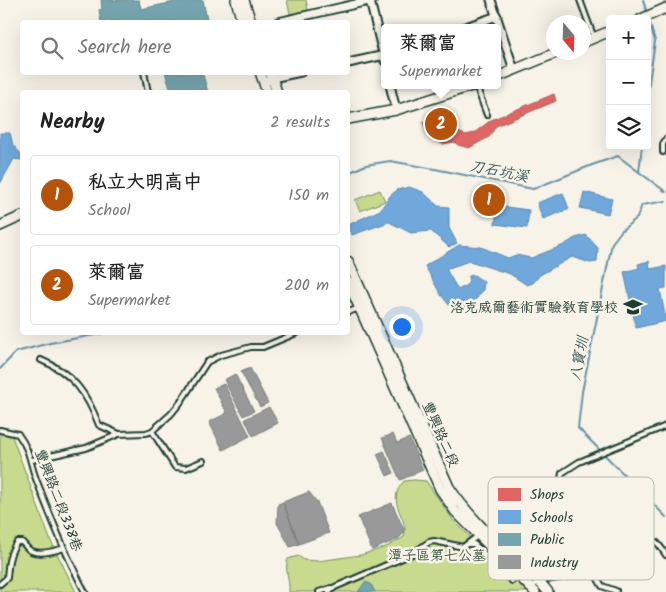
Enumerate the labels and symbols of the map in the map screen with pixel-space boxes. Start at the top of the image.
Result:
north arrow [546,15,591,60]
pin: 2 [425,105,457,143]
water label: 刀石坑溪 [467,154,532,190]
pin: 1 [473,181,505,219]
school or university icon: 洛克威爾藝術實驗教育學校 [622,296,644,318]
place label: 洛克威爾藝術實驗教育學校 [450,297,618,319]
your location [389,314,415,340]
water label: 八寶圳 [564,333,596,383]
street label: 豐興路二段 [416,398,464,471]
street label: 豐興路二段338巷 [28,446,88,556]
legend [488,477,654,580]
text: Shops [530,484,564,506]
text: Schools [530,507,573,529]
text: Public [530,529,565,551]
park label: 潭子區第七公墓 [388,545,486,567]
text: Industry [530,552,579,574]

